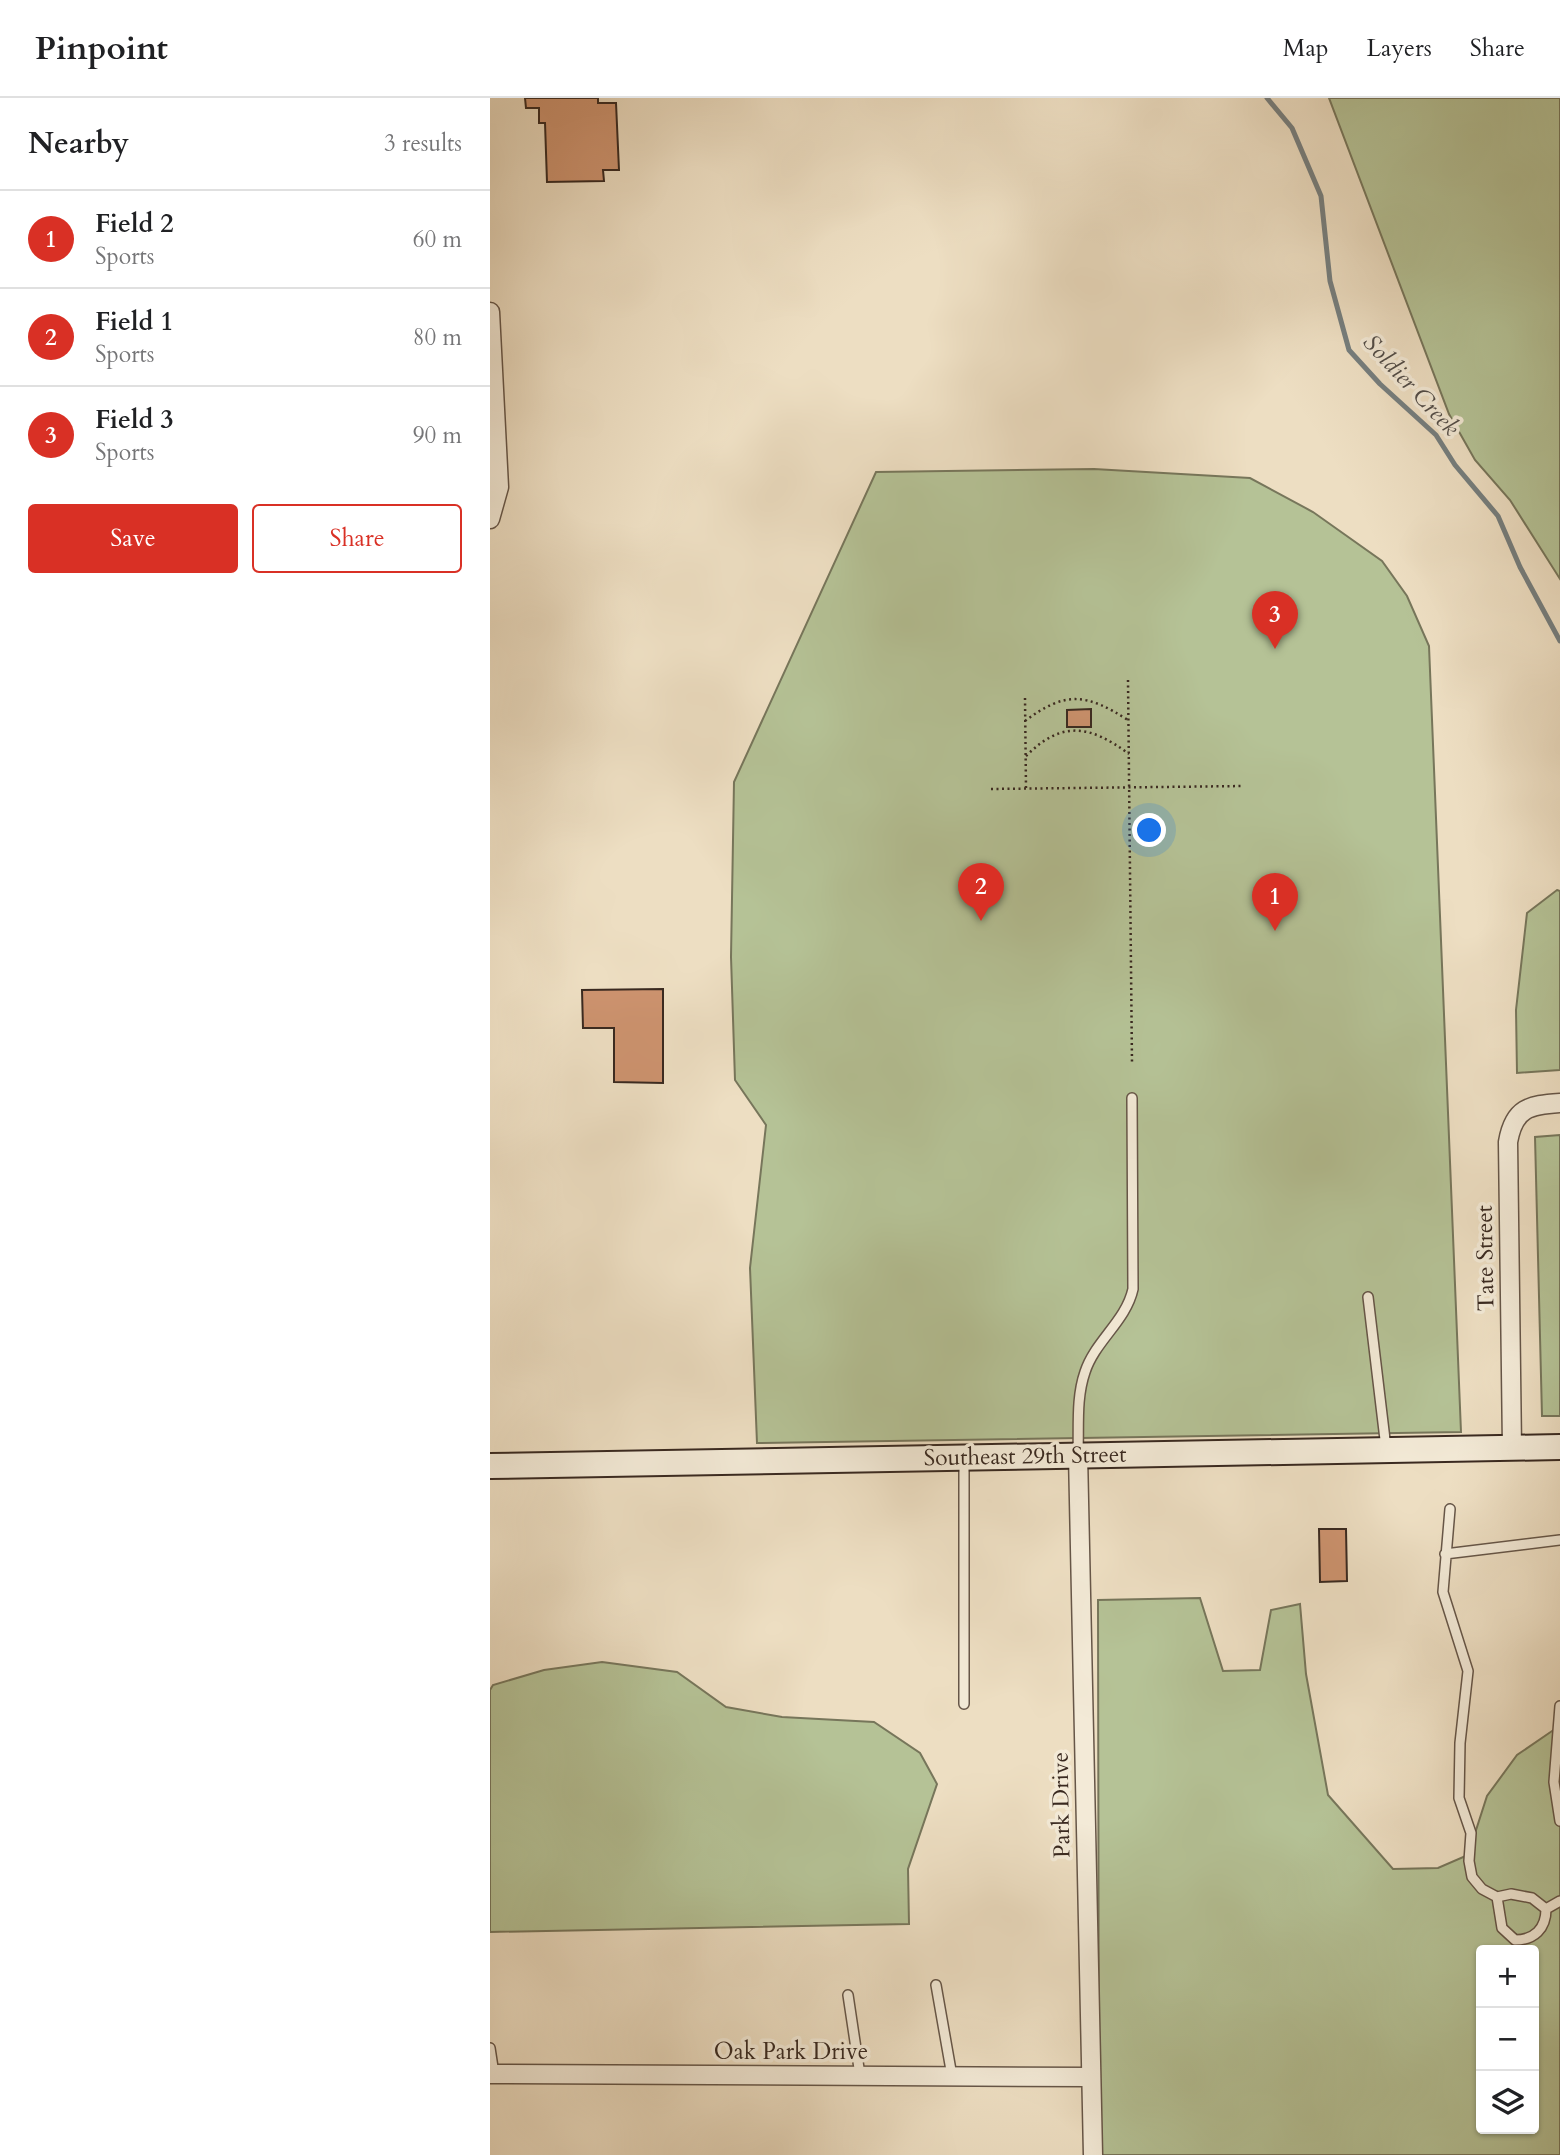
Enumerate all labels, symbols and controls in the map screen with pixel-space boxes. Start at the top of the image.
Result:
text: Pinpoint [35,26,168,71]
text: Map [1283,32,1329,65]
text: Layers [1367,32,1432,65]
text: Share [1470,32,1525,65]
text: Nearby [28,123,129,164]
text: 3 results [384,128,462,159]
text: Field 2 [95,206,174,241]
text: 1 [45,224,57,255]
text: 60 m [413,224,462,255]
text: Sports [95,241,155,272]
text: Field 1 [95,304,174,339]
text: 2 [45,322,57,353]
text: 80 m [413,322,462,353]
water label: Soldier Creek [1355,327,1467,443]
text: Sports [95,339,155,370]
text: Field 3 [95,402,174,437]
text: 3 [45,420,57,451]
text: 90 m [413,420,462,451]
text: Sports [95,437,155,468]
button: Save [28,504,238,573]
button: Share [252,504,462,573]
pin: 3 [1252,591,1298,649]
your location [1132,813,1166,847]
pin: 2 [958,863,1004,921]
pin: 1 [1252,873,1298,931]
street label: Tate Street [1469,1205,1501,1311]
street label: Southeast 29th Street [923,1439,1127,1473]
street label: Park Drive [1045,1752,1077,1858]
map controls [1476,1945,1539,2134]
button: + [1476,1945,1539,2008]
button: − [1476,2008,1539,2071]
street label: Oak Park Drive [714,2036,868,2067]
button: layers [1476,2071,1539,2134]

